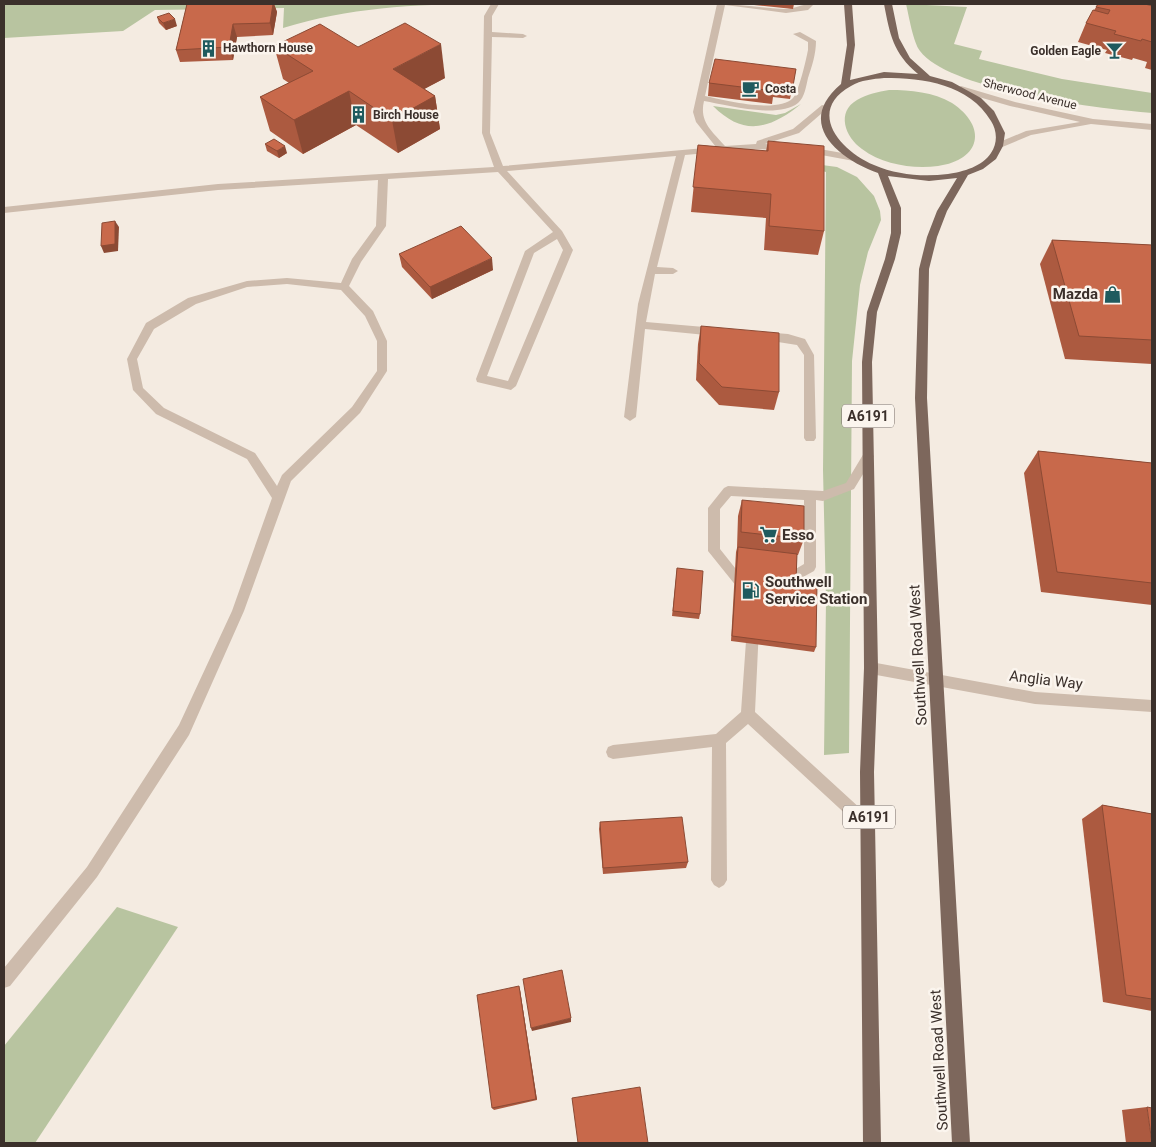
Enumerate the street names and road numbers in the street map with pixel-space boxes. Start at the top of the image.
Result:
street label: Sherwood Avenue [982,76,1078,112]
road number: A6191 [842,404,894,428]
street label: Southwell Road West [905,584,931,726]
street label: Anglia Way [1008,667,1084,693]
road number: A6191 [843,806,895,829]
street label: Southwell Road West [926,989,952,1131]

